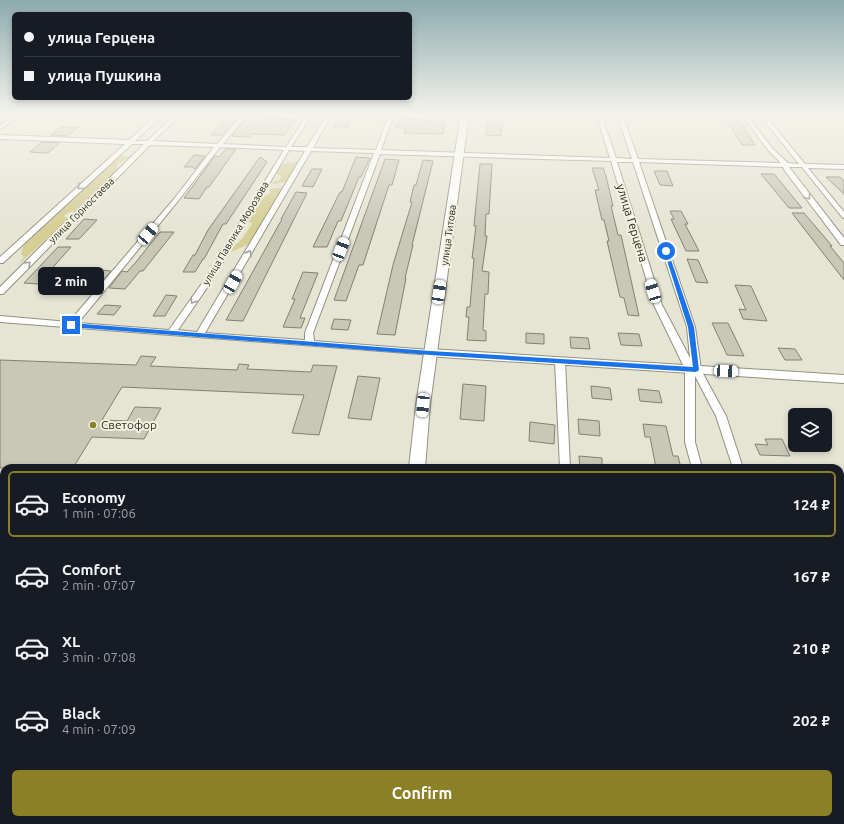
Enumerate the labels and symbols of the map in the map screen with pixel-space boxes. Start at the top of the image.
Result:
street label: улица Горностаева [47,176,116,245]
street label: улица Павлика Морозова [200,179,271,287]
one-way arrow [77,182,85,189]
street label: улица Герцена [614,182,651,263]
one-way arrow [804,192,811,199]
street label: улица Титова [439,204,458,266]
car [136,221,160,247]
car [331,236,351,262]
route start [657,242,675,260]
one-way arrow [245,250,252,257]
one-way arrow [23,261,31,269]
callout: 2 min [38,267,104,295]
car [222,269,244,295]
car [644,278,662,304]
car [431,279,447,305]
one-way arrow [191,297,198,304]
route end [62,316,80,334]
car [714,364,738,378]
car [416,393,430,417]
place label: Светофор [101,418,157,431]
marker: Светофор [88,420,98,430]

